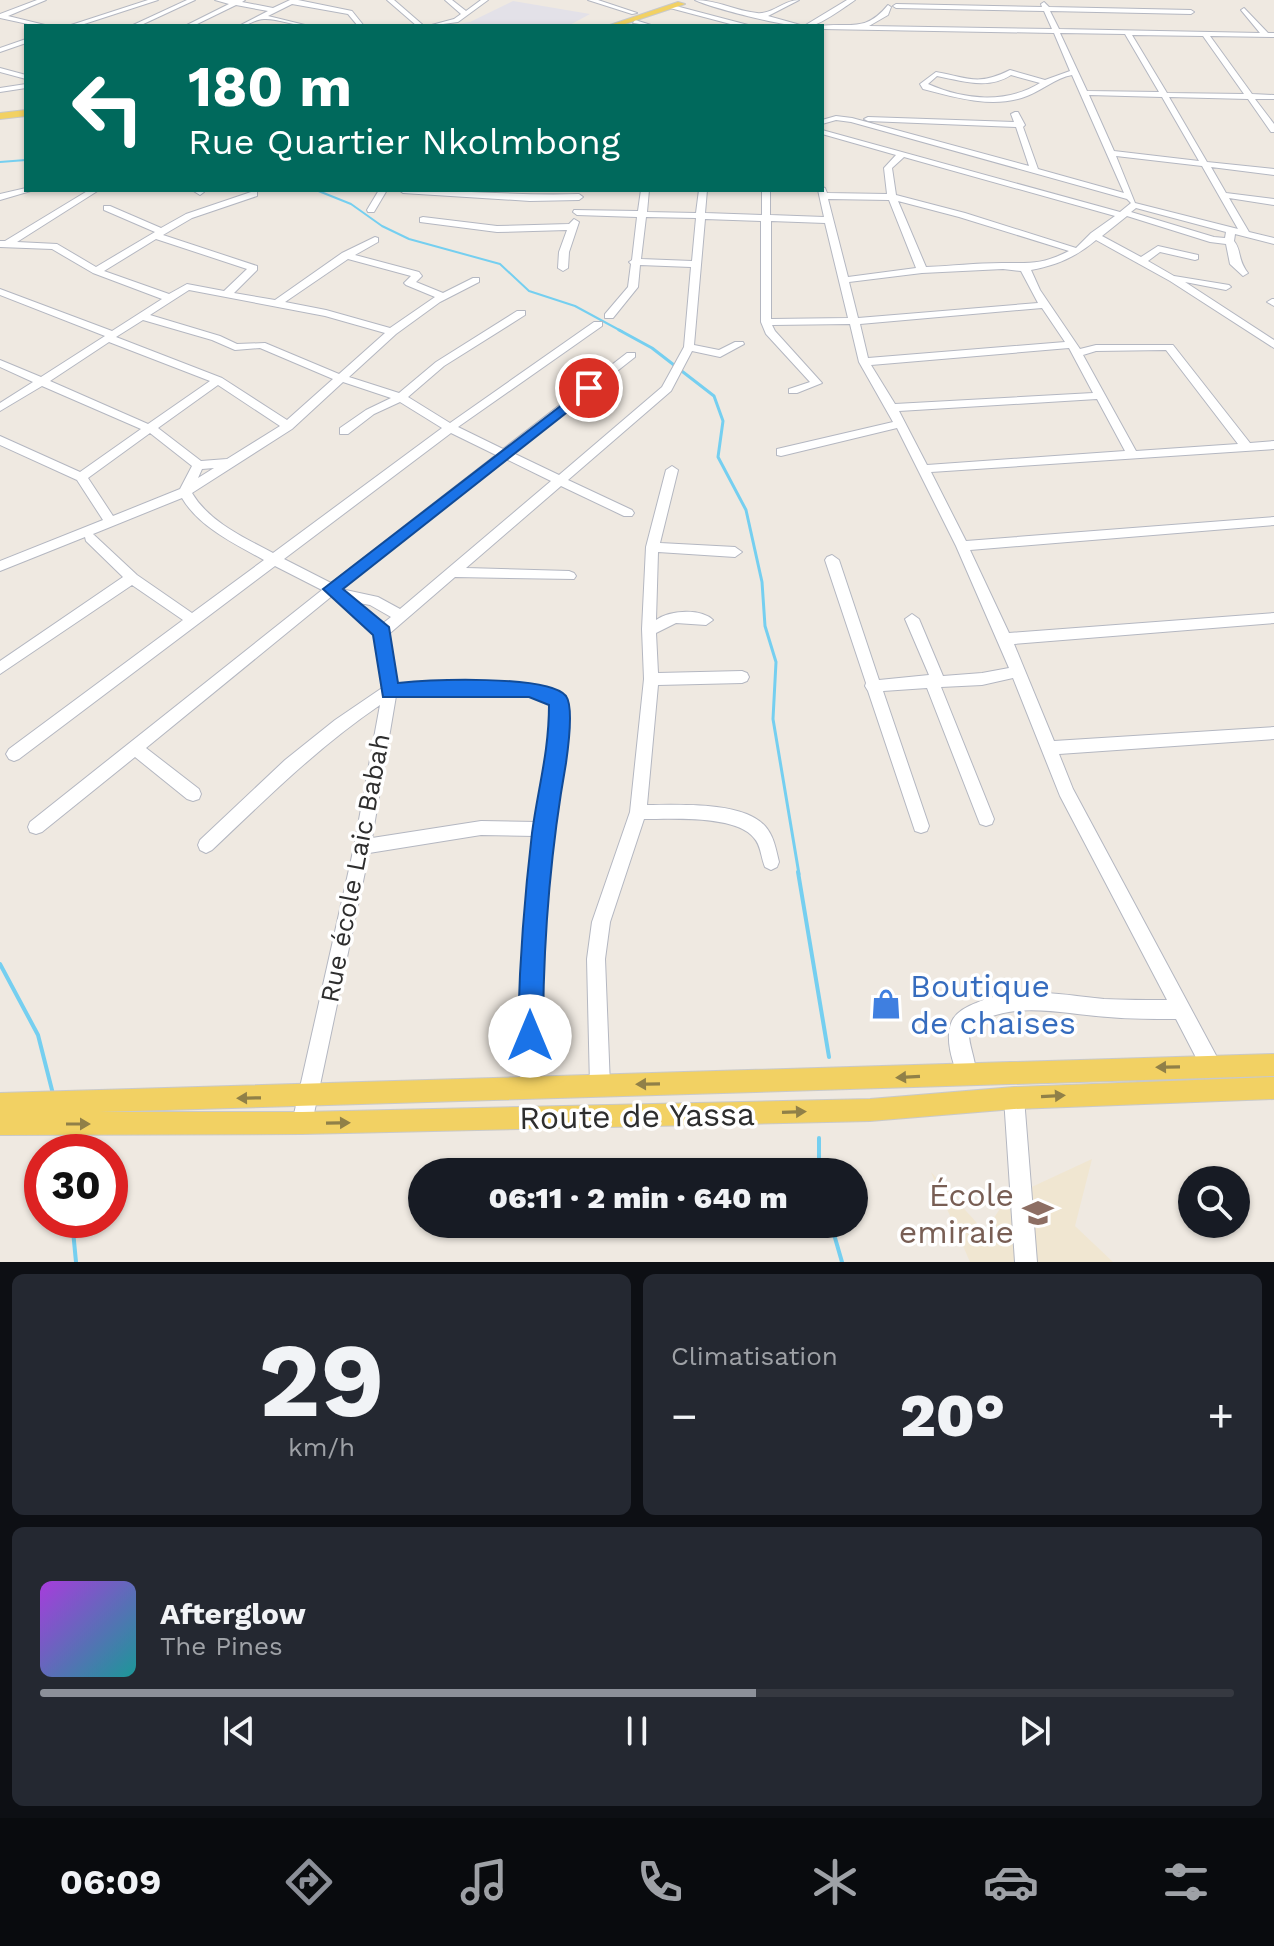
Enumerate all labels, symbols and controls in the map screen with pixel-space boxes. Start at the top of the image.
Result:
text: 180 m [188,54,352,120]
icon: left [56,56,160,160]
text: Rue Quartier Nkolmbong [188,121,620,163]
pin [555,354,623,422]
icon: arrive [567,366,611,410]
street label: Rue école Laic Babah [314,731,396,1005]
place label: Boutique de chaises [910,967,1076,1042]
shop icon: Boutique de chaises [869,987,903,1021]
position arrow [488,994,572,1078]
one-way arrow [1155,1061,1180,1073]
one-way arrow [895,1071,920,1084]
one-way arrow [635,1078,660,1091]
one-way arrow [1041,1090,1066,1103]
one-way arrow [236,1091,261,1104]
street label: Route de Yassa [519,1095,755,1137]
one-way arrow [782,1105,807,1118]
one-way arrow [326,1116,351,1129]
one-way arrow [66,1118,91,1130]
speed limit sign: 30 [24,1134,128,1238]
map controls [1178,1166,1250,1238]
button: search [1178,1166,1250,1238]
place label: École emiraie [899,1176,1014,1251]
text: 06:11 · 2 min · 640 m [488,1180,788,1215]
school or university icon: École emiraie [1021,1196,1055,1230]
text: 29 [258,1319,385,1441]
text: Climatisation [671,1341,838,1371]
text: 20° [900,1380,1005,1451]
text: − [671,1390,698,1442]
text: + [1207,1390,1234,1442]
text: km/h [288,1432,355,1462]
text: Afterglow [160,1596,306,1631]
text: The Pines [160,1631,283,1661]
icon: previous [217,1709,261,1753]
icon: pause [615,1709,659,1753]
icon: next [1013,1709,1057,1753]
icon: directions [281,1854,337,1910]
icon: music [456,1854,512,1910]
icon: phone [632,1854,688,1910]
icon: climate [807,1854,863,1910]
icon: car [983,1854,1039,1910]
icon: filters [1158,1854,1214,1910]
text: 06:09 [60,1861,161,1903]

